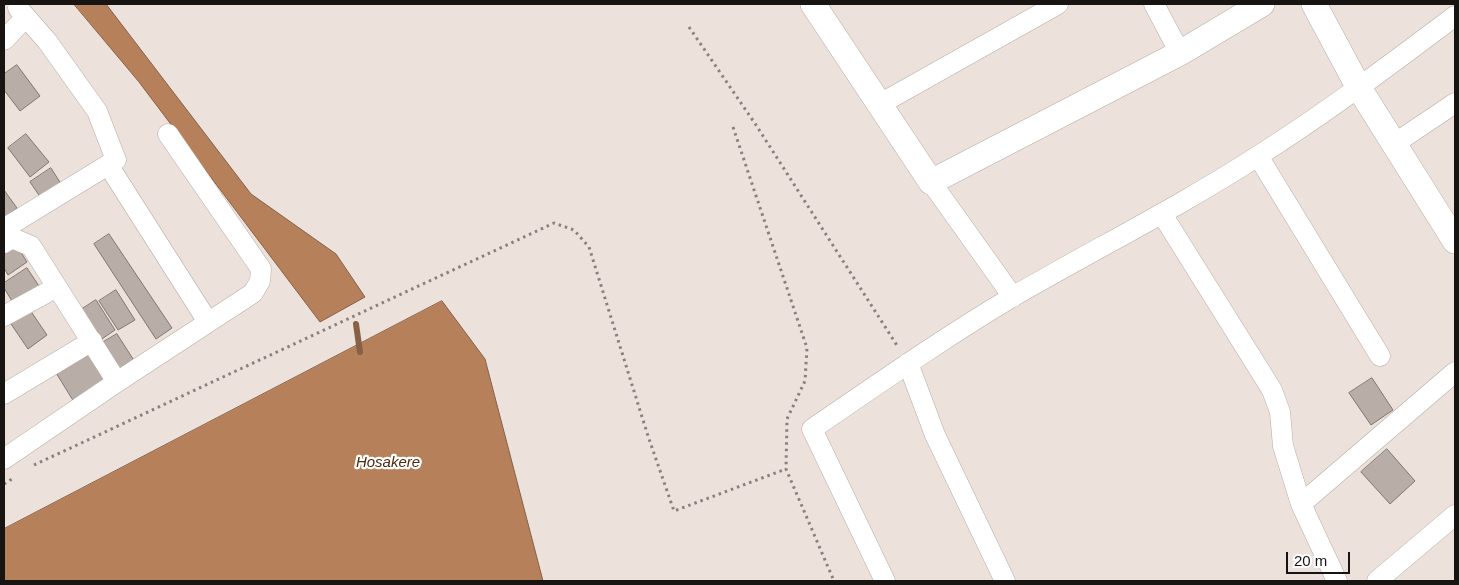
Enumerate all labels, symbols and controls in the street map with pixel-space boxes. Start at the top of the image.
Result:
water label: Hosakere [356,454,420,472]
scale bar [1289,542,1353,574]
text: 20 m [1294,552,1327,569]

